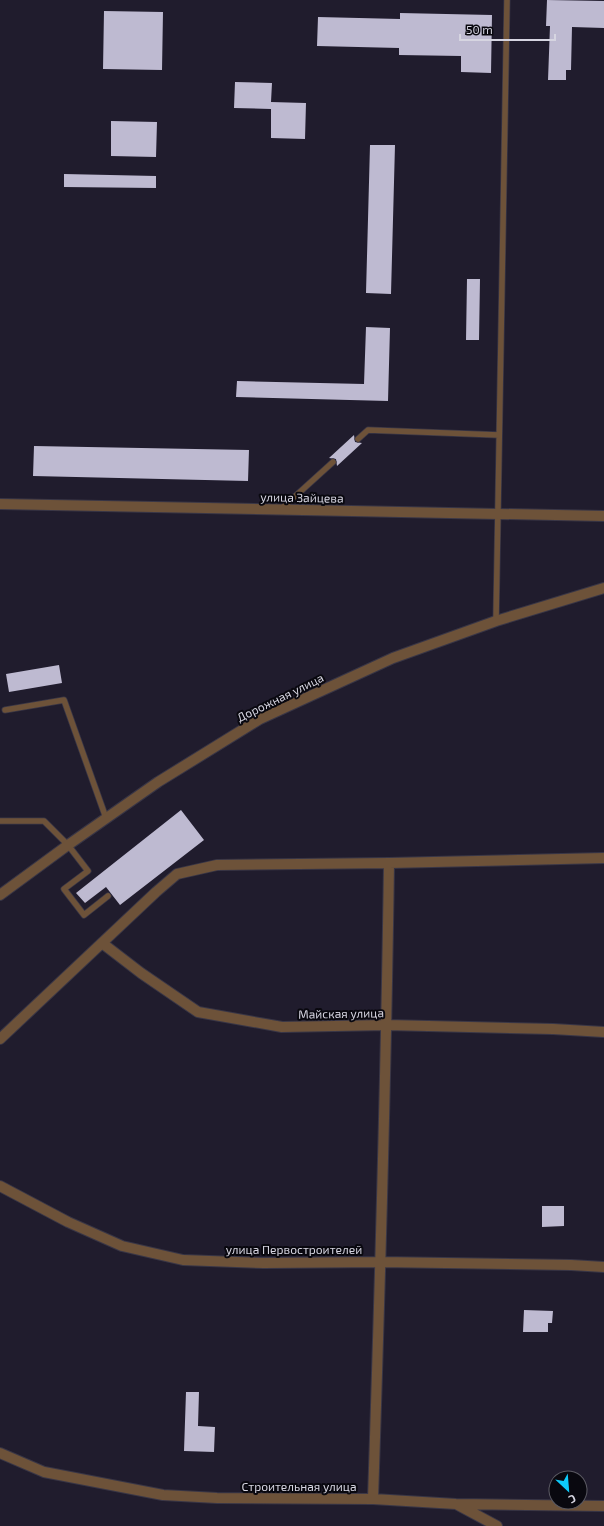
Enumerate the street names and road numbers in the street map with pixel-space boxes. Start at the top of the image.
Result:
street label: улица Зайцева [260,489,344,506]
street label: Дорожная улица [234,670,326,725]
street label: Майская улица [298,1005,384,1022]
street label: улица Первостроителей [226,1242,362,1257]
street label: Строительная улица [241,1479,357,1494]

